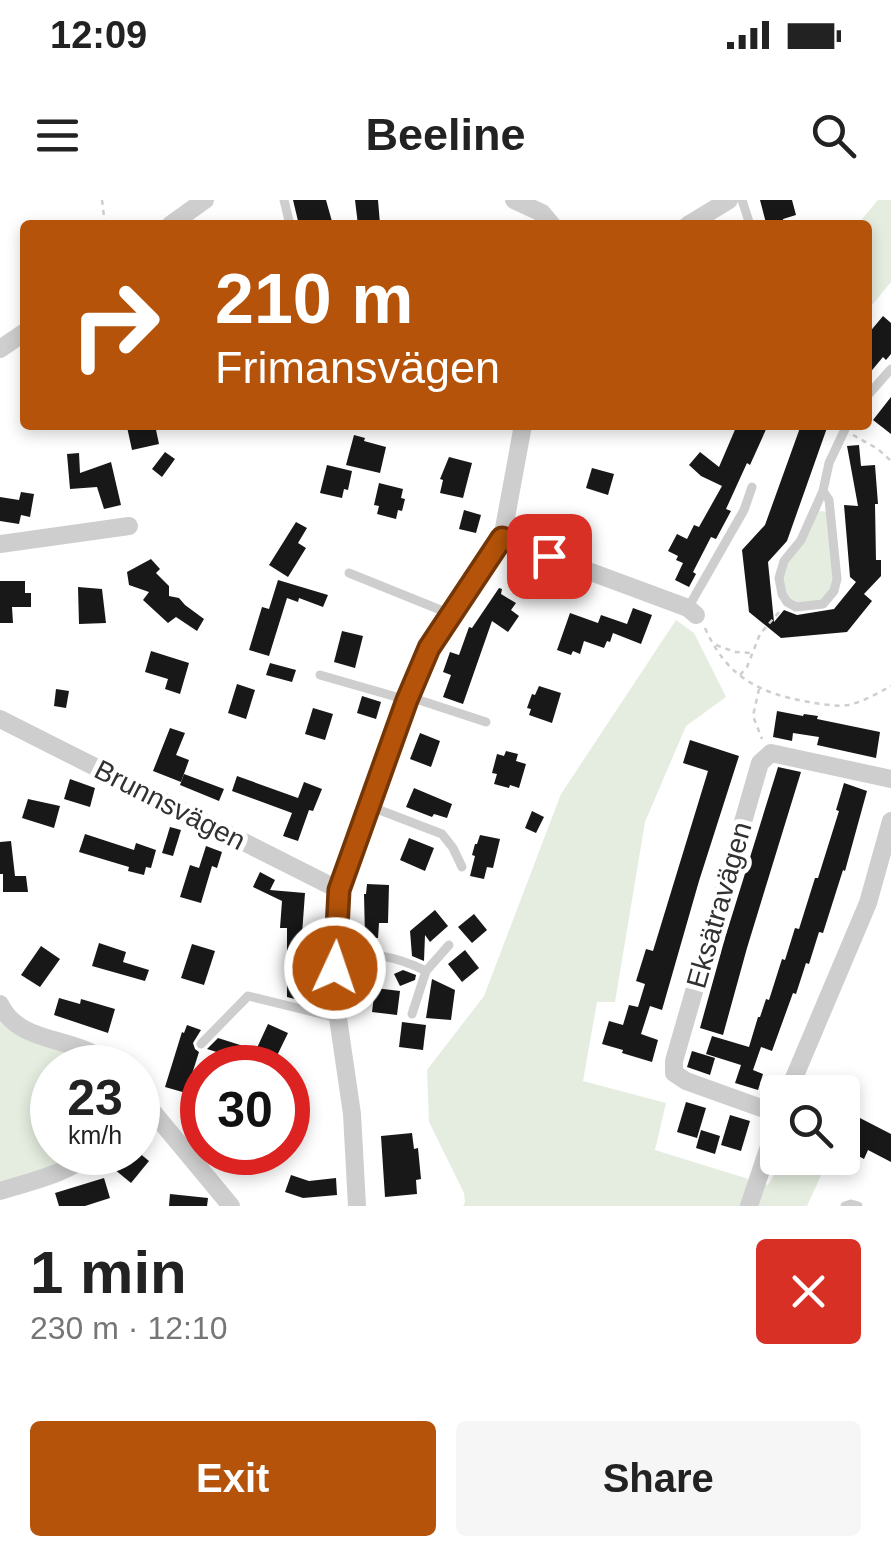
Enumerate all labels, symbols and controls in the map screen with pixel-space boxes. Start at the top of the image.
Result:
text: 12:09 [50,14,147,56]
icon: menu [30,108,85,163]
icon: search [806,108,861,163]
text: Beeline [365,109,526,160]
icon: right [50,260,180,390]
text: 210 m [215,260,413,338]
text: Frimansvägen [215,342,500,393]
pin [507,514,592,599]
icon: arrive [522,529,577,584]
street label: Brunnsvägen [89,754,251,856]
street label: Eksätravägen [681,818,757,992]
position arrow [283,916,387,1020]
speed limit sign: 30 [180,1045,310,1175]
text: 23 [67,1070,123,1126]
map controls [760,1075,860,1175]
button: search [760,1075,860,1175]
text: km/h [68,1121,122,1149]
text: 1 min [30,1239,187,1306]
button: close [756,1239,861,1344]
text: 230 m · 12:10 [30,1310,227,1346]
button: Exit [30,1421,436,1536]
button: Share [456,1421,861,1536]

